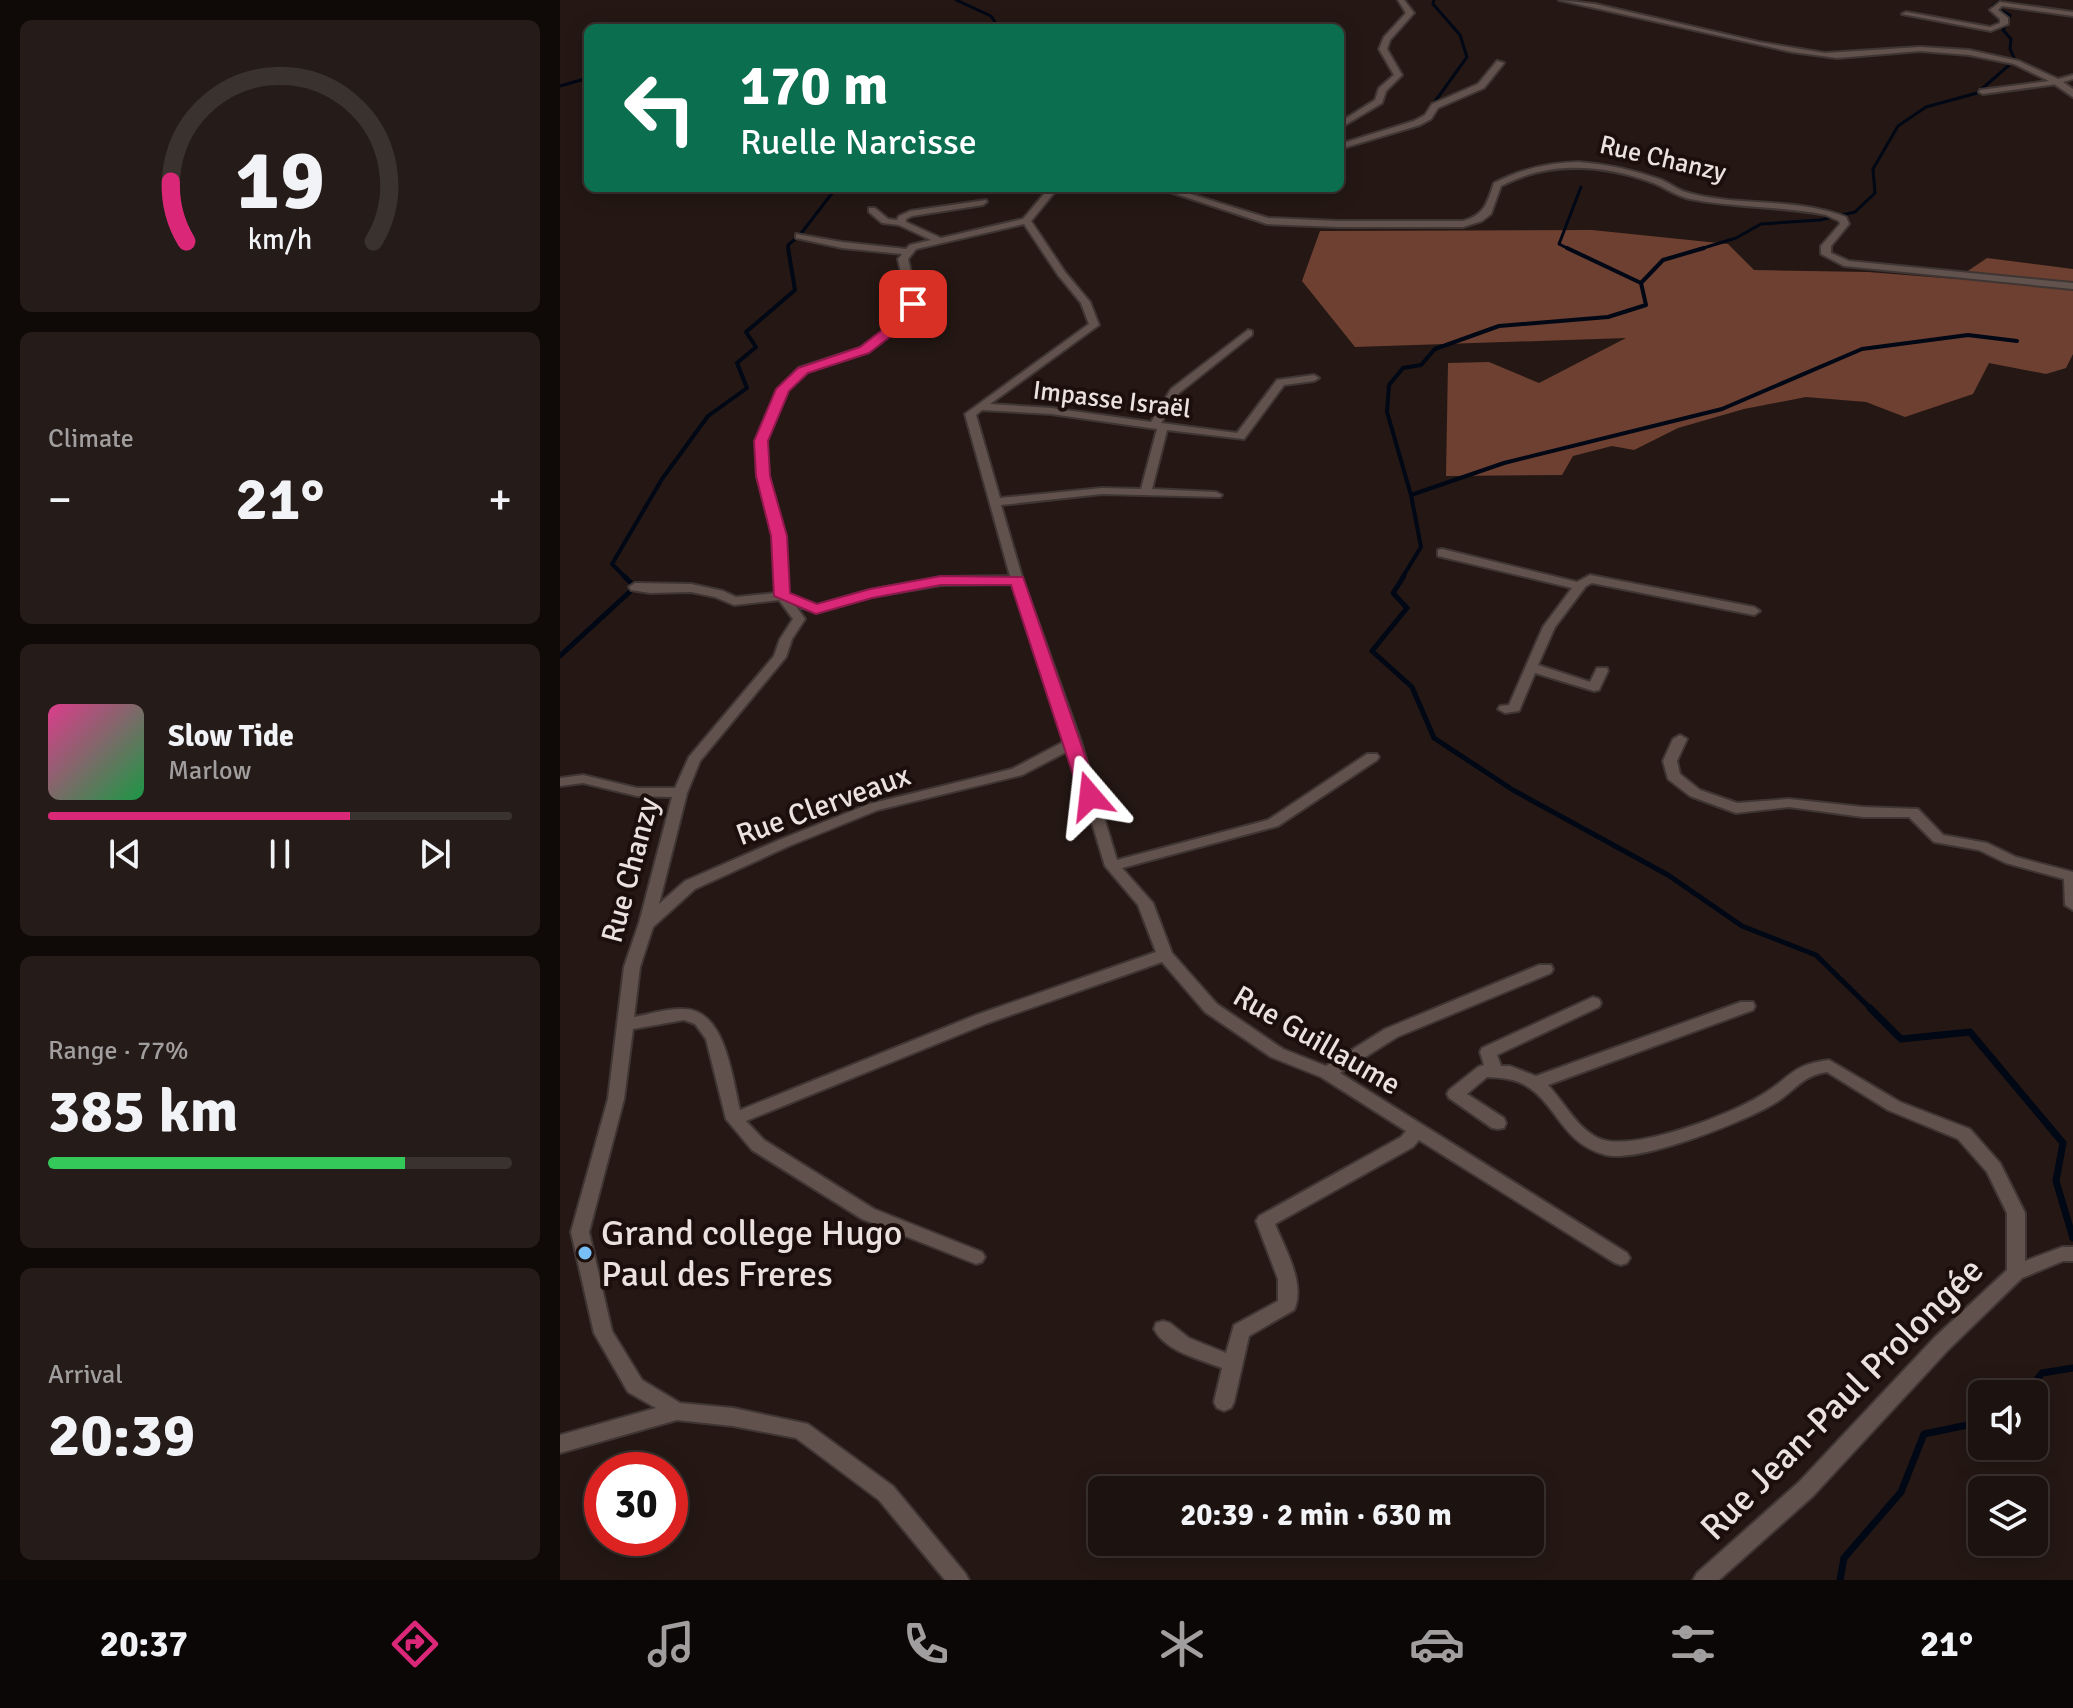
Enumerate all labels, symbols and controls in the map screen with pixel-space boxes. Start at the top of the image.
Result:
text: 170 m [740,51,888,120]
icon: left [608,56,712,160]
text: Ruelle Narcisse [740,120,977,165]
street label: Rue Chanzy [1596,129,1729,189]
text: 19 [235,130,325,232]
text: km/h [248,222,312,257]
pin [879,270,947,338]
icon: arrive [891,282,935,326]
street label: Impasse Israël [1031,374,1193,426]
text: Climate [48,423,134,455]
text: 21° [236,463,324,537]
text: − [48,473,72,527]
text: + [488,473,512,527]
text: Slow Tide [168,718,294,755]
position arrow [1048,754,1132,838]
text: Marlow [168,755,251,787]
street label: Rue Clerveaux [731,757,915,854]
street label: Rue Chanzy [593,794,668,947]
icon: previous [103,832,147,876]
icon: pause [258,832,302,876]
icon: next [413,832,457,876]
street label: Rue Guillaume [1227,978,1407,1103]
text: Range · 77% [48,1035,189,1067]
text: 385 km [48,1075,238,1149]
place label: Grand college Hugo Paul des Freres [601,1211,903,1297]
marker: Grand college Hugo Paul des Freres [576,1244,594,1262]
street label: Rue Jean-Paul Prolongée [1691,1248,1993,1550]
text: Arrival [48,1359,123,1391]
map controls [1968,1380,2048,1556]
button: sound [1968,1380,2048,1460]
text: 20:39 [48,1399,195,1473]
speed limit sign: 30 [584,1452,688,1556]
button: layers [1968,1476,2048,1556]
text: 20:39 · 2 min · 630 m [1180,1497,1452,1534]
icon: directions [387,1616,443,1672]
icon: music [643,1616,699,1672]
icon: phone [898,1616,954,1672]
icon: climate [1154,1616,1210,1672]
icon: car [1409,1616,1465,1672]
icon: filters [1665,1616,1721,1672]
text: 20:37 [100,1622,188,1667]
text: 21° [1920,1622,1973,1667]

